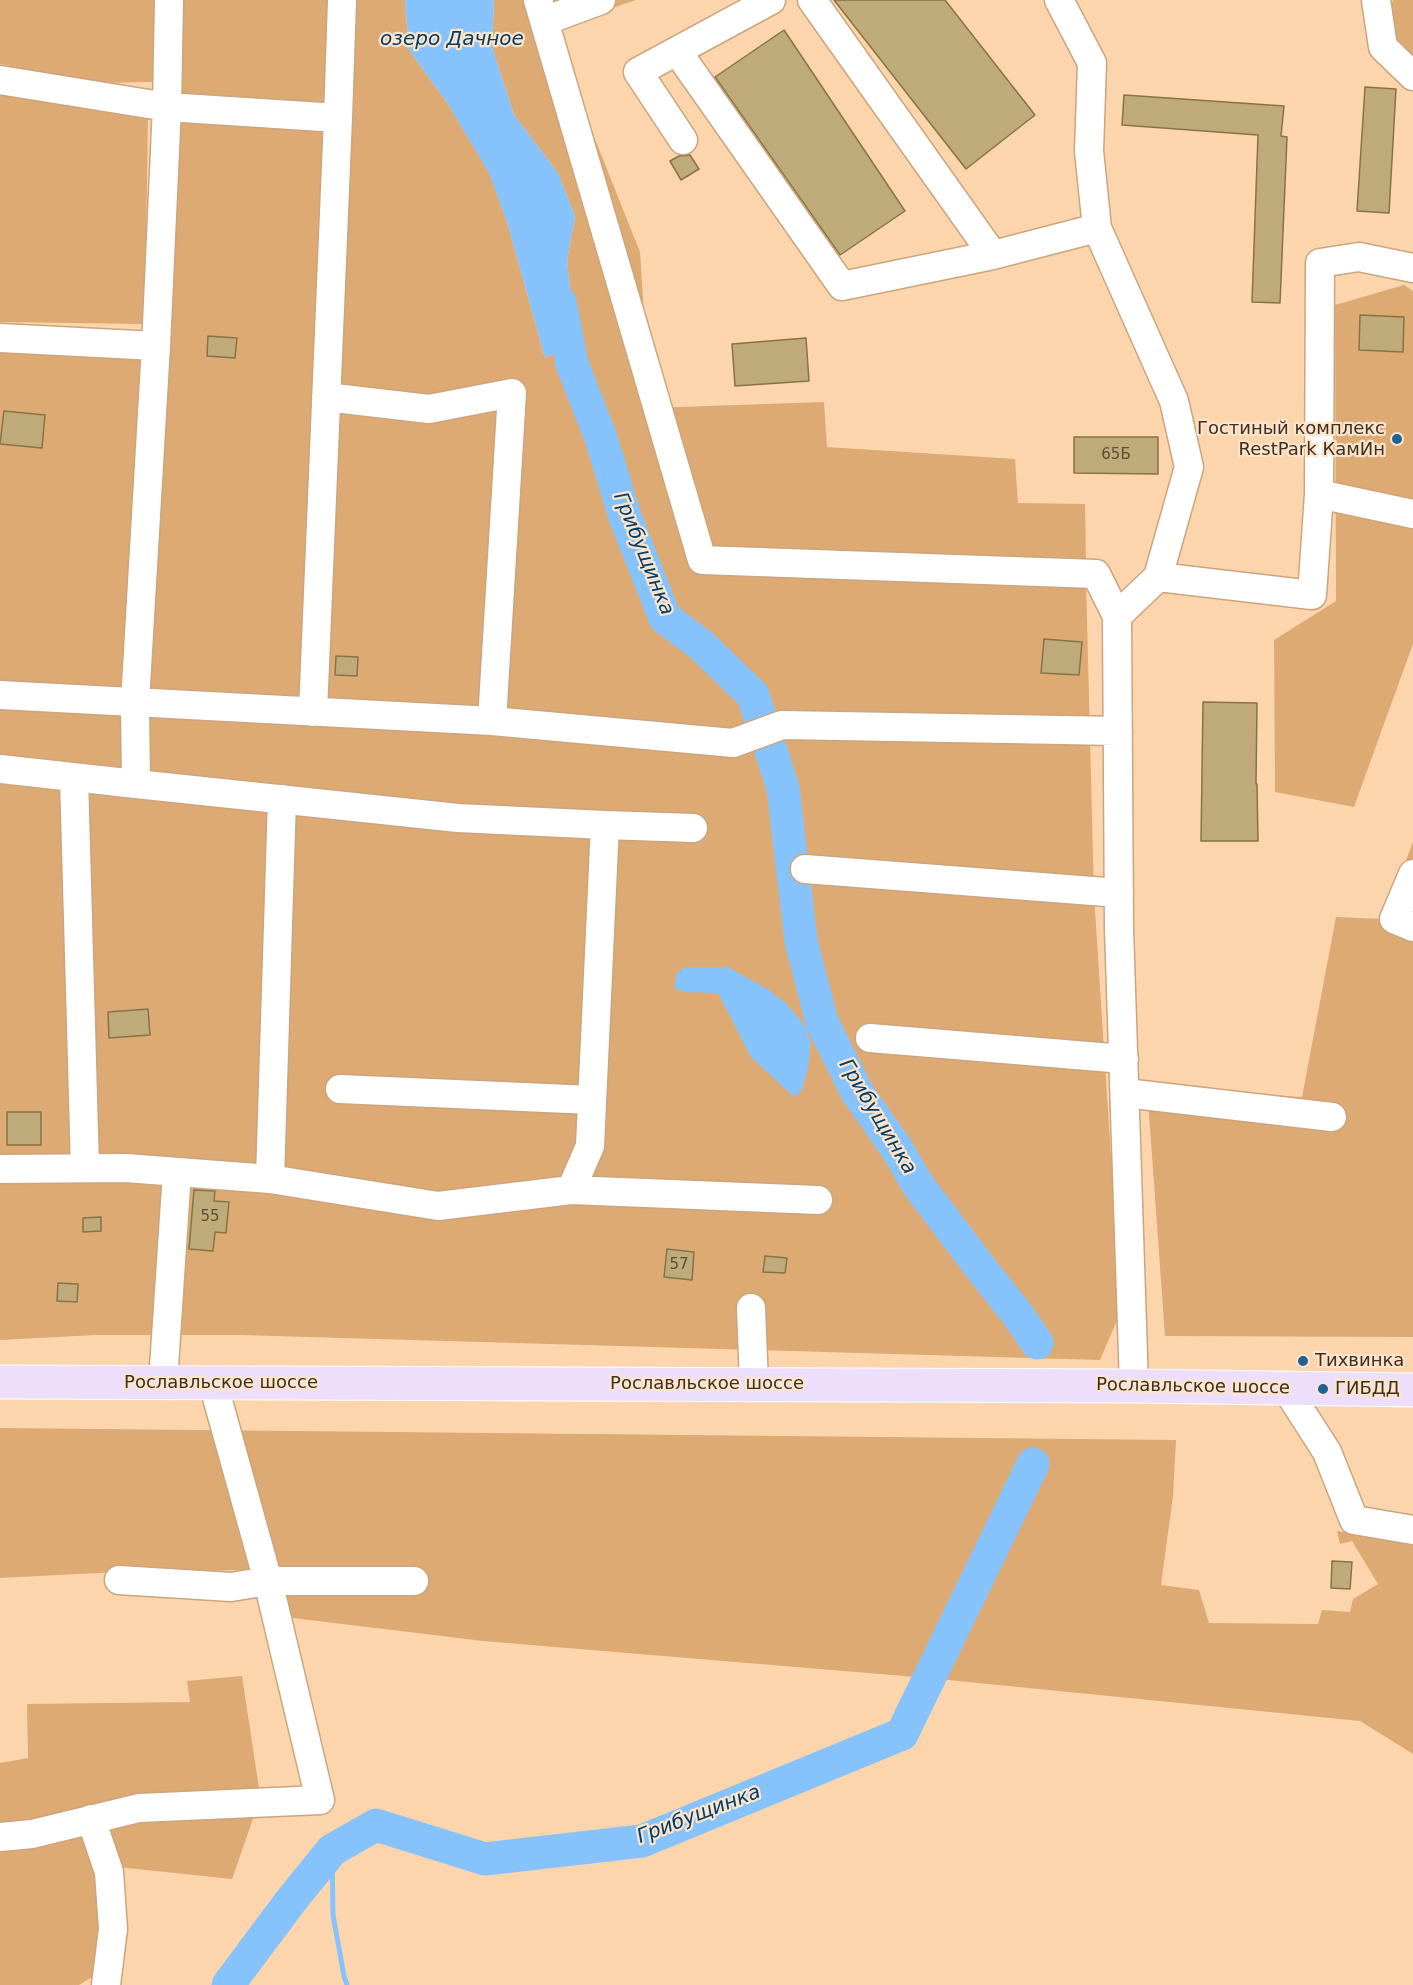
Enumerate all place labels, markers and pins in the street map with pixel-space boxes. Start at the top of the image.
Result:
place label: Гостиный комплекс RestPark КамИн [1197,418,1385,460]
marker: Гостиный комплекс RestPark КамИн [1390,432,1404,446]
place label: Тихвинка [1315,1350,1404,1372]
marker: Тихвинка [1296,1354,1310,1368]
place label: ГИБДД [1335,1378,1400,1400]
marker: ГИБДД [1316,1382,1330,1396]

